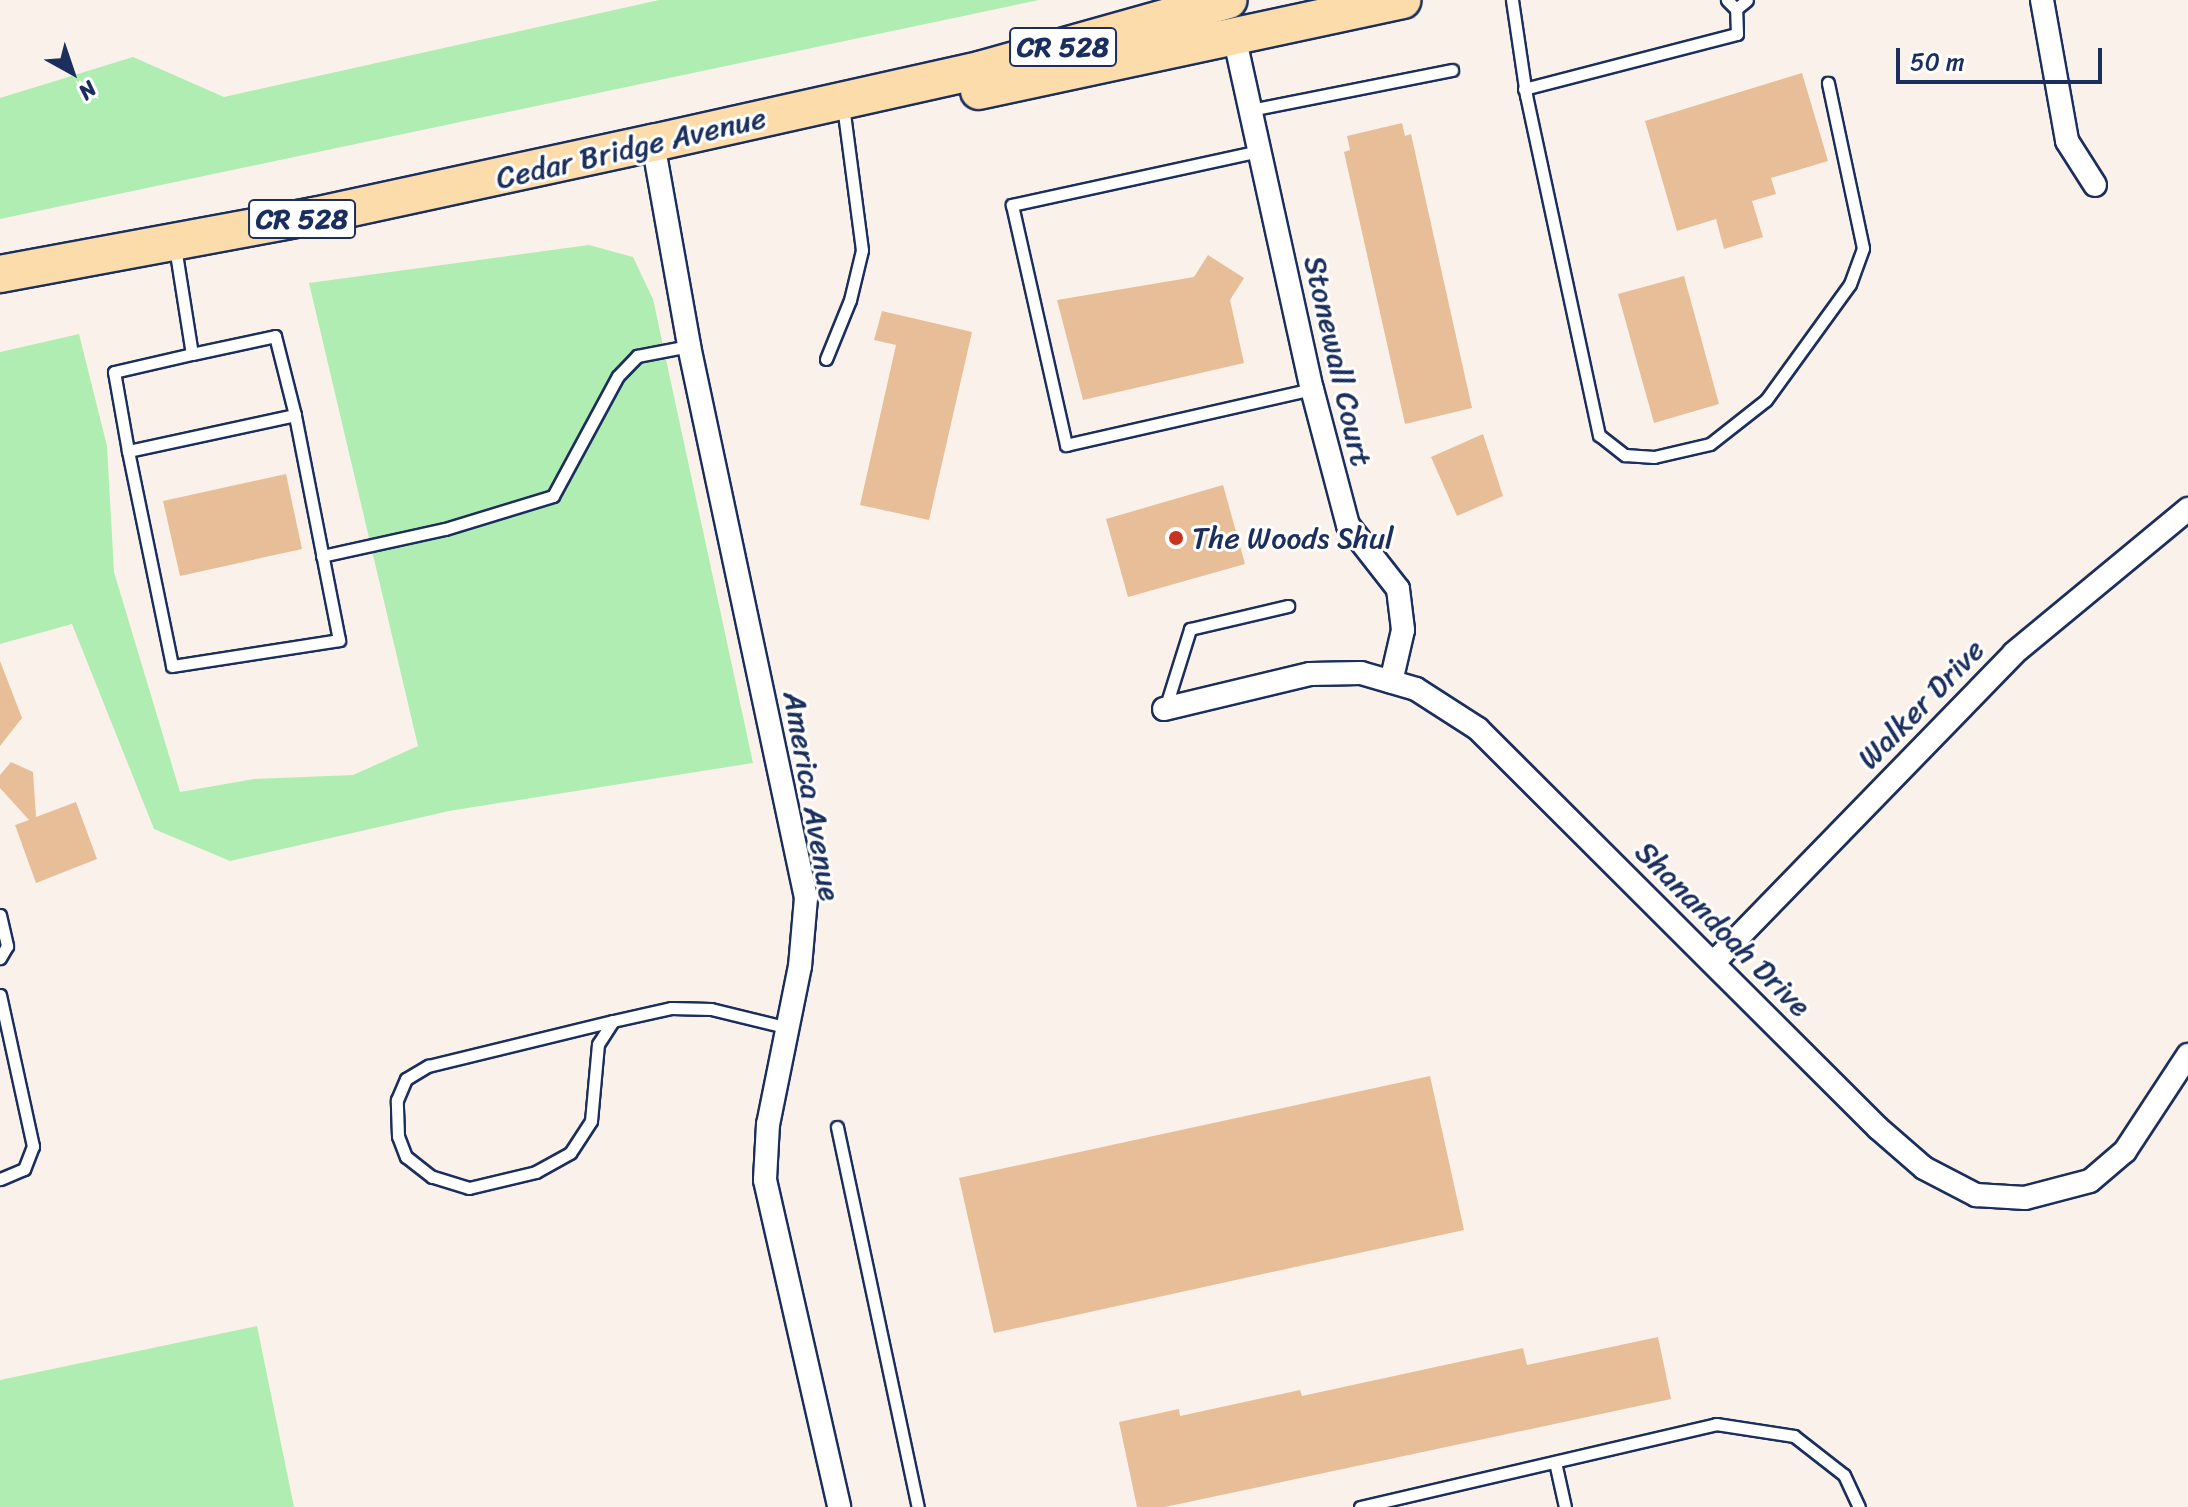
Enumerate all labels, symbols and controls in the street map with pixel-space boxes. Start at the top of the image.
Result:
road number: CR 528 [1009,23,1117,71]
north arrow [32,32,112,112]
scale bar [1900,32,2106,82]
text: 50 m [1910,41,1965,83]
text: N [69,71,106,111]
street label: Cedar Bridge Avenue [493,100,769,196]
road number: CR 528 [248,195,356,243]
street label: Stonewall Court [1296,252,1380,470]
place label: The Woods Shul [1192,520,1398,556]
marker: The Woods Shul [1167,529,1185,547]
street label: Walker Drive [1850,632,1992,776]
street label: America Avenue [776,688,848,904]
street label: Shanandoah Drive [1627,833,1819,1025]

